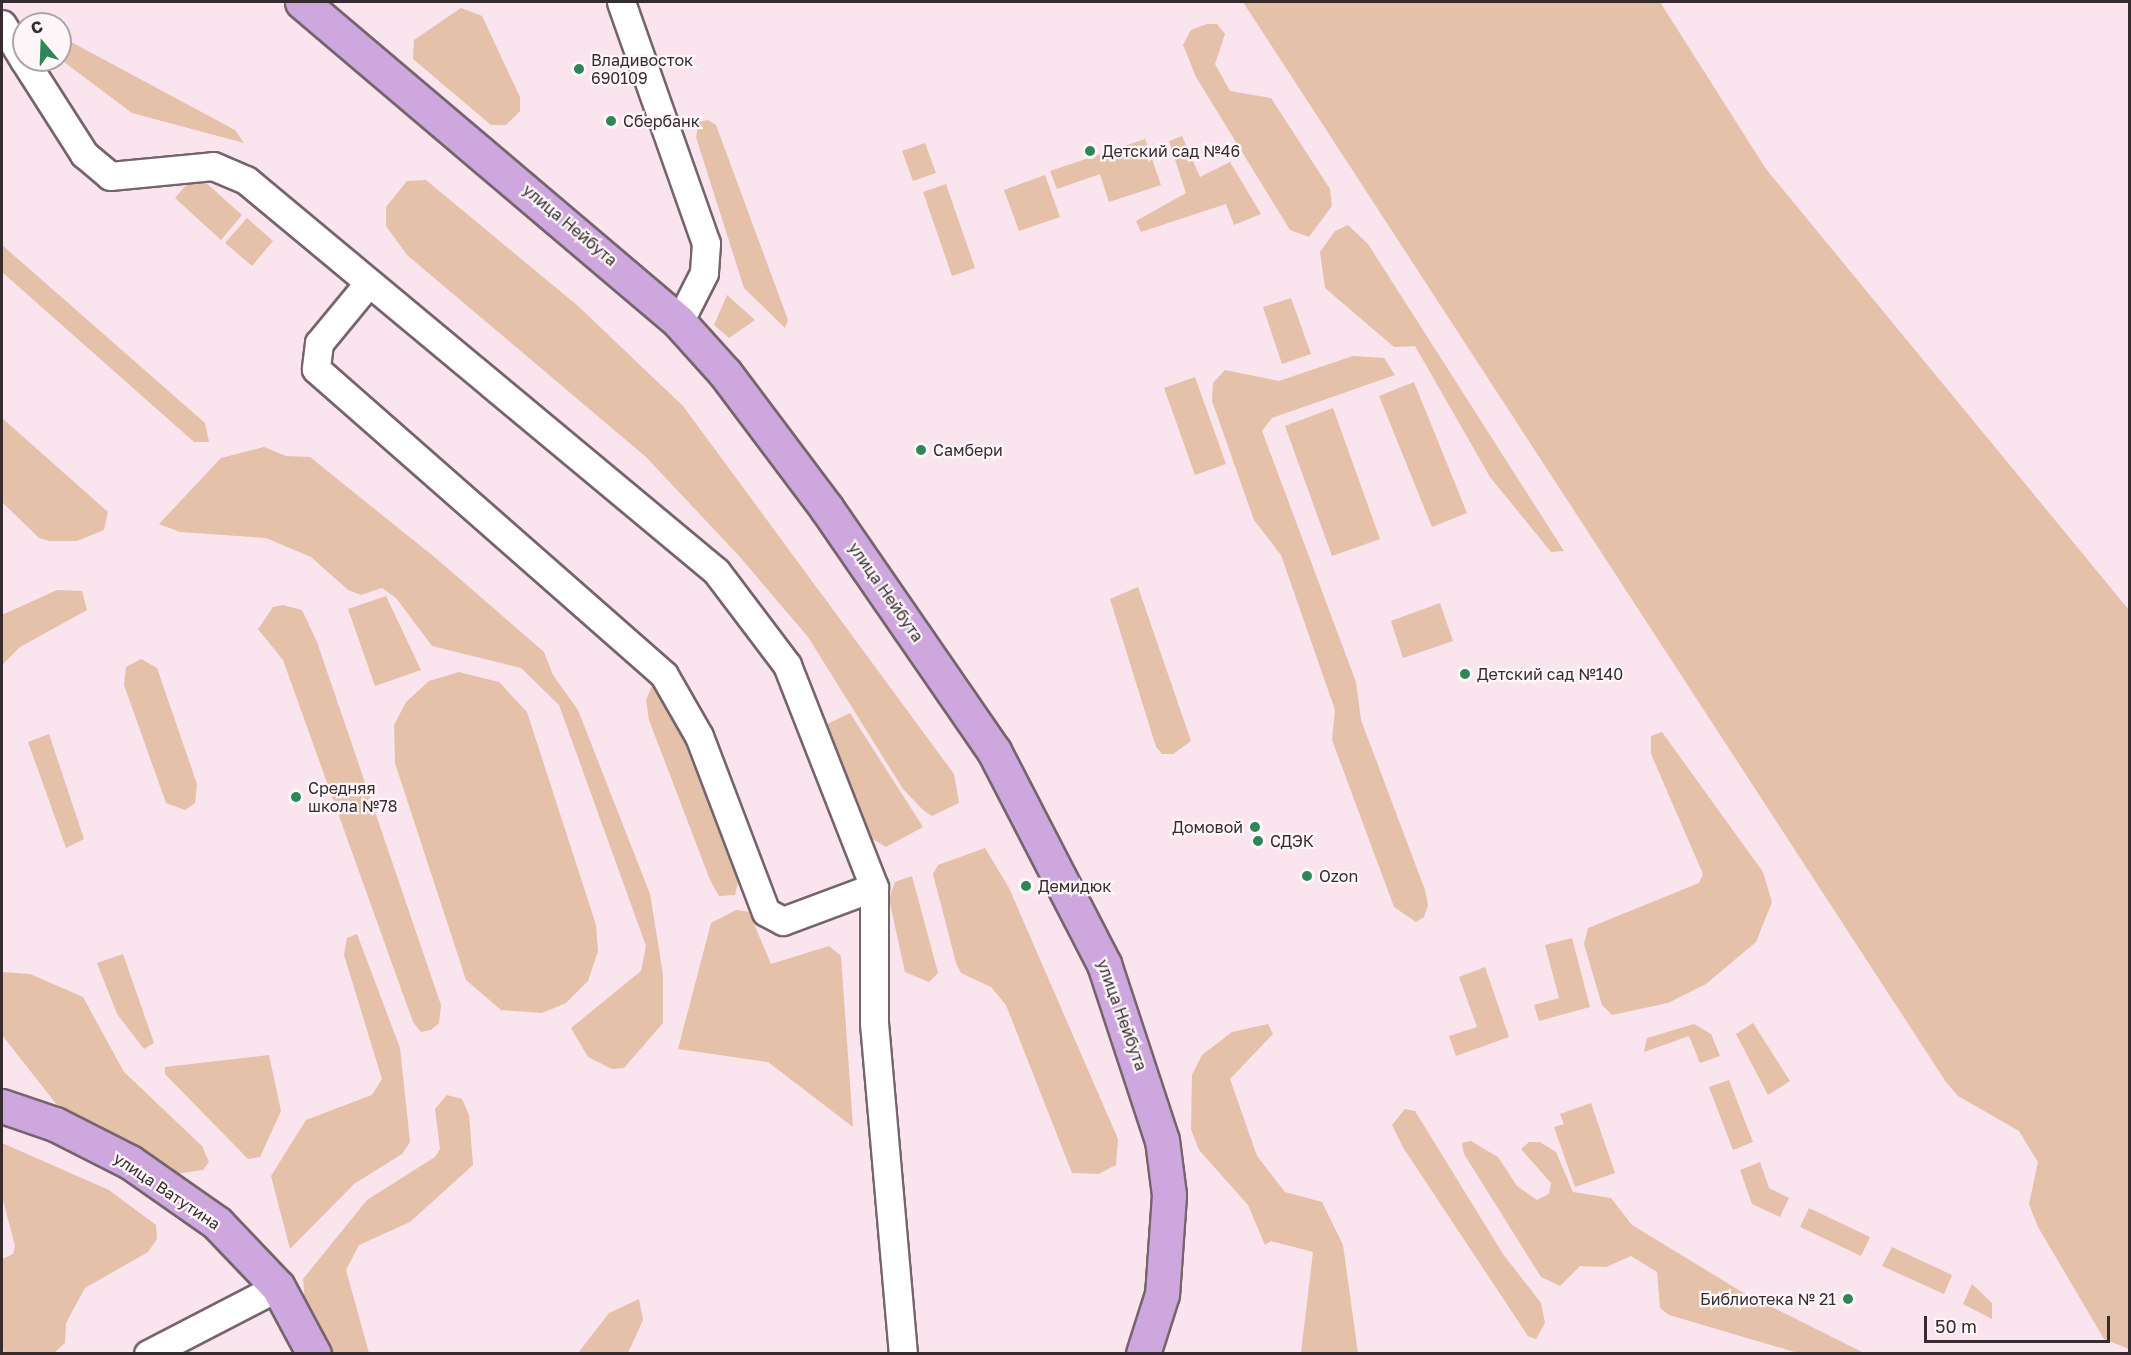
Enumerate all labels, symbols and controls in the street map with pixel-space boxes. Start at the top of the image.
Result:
north arrow [12,12,72,72]
text: С [28,16,45,38]
place label: Владивосток 690109 [591,50,693,88]
marker: Владивосток 690109 [572,62,586,76]
place label: Сбербанк [623,111,700,131]
marker: Сбербанк [604,114,618,128]
place label: Детский сад №46 [1102,141,1240,161]
marker: Детский сад №46 [1083,144,1097,158]
street label: улица Нейбута [519,180,621,270]
place label: Самбери [933,440,1003,460]
marker: Самбери [914,443,928,457]
street label: улица Нейбута [845,539,927,645]
place label: Детский сад №140 [1477,664,1623,684]
marker: Детский сад №140 [1458,667,1472,681]
place label: Средняя школа №78 [308,778,397,816]
marker: Средняя школа №78 [289,790,303,804]
place label: Домовой [1172,817,1243,837]
marker: Домовой [1248,820,1262,834]
place label: СДЭК [1270,831,1314,851]
marker: СДЭК [1251,834,1265,848]
place label: Ozon [1319,866,1358,886]
marker: Ozon [1300,869,1314,883]
place label: Демидюк [1038,876,1111,896]
marker: Демидюк [1019,879,1033,893]
street label: улица Нейбута [1093,957,1151,1073]
street label: улица Ватутина [110,1148,224,1234]
place label: Библиотека № 21 [1700,1289,1836,1309]
marker: Библиотека № 21 [1841,1292,1855,1306]
scale bar [1927,1304,2113,1342]
text: 50 m [1935,1315,1977,1337]

